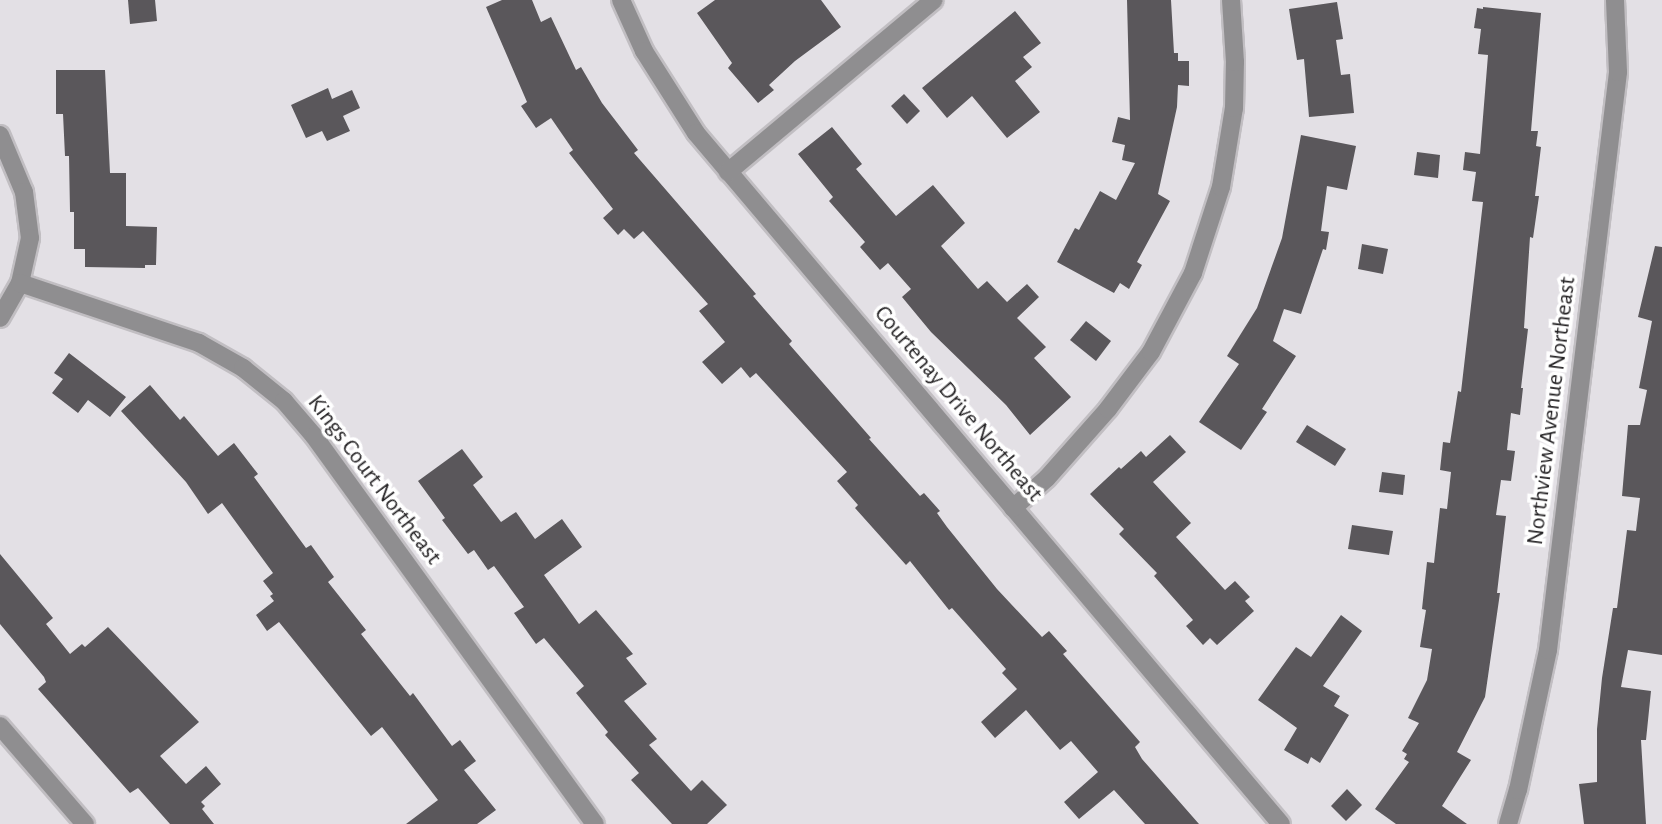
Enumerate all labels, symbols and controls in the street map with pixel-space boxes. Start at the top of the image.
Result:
street label: Northview Avenue Northeast [1521,275,1583,547]
street label: Courtenay Drive Northeast [868,300,1048,508]
street label: Kings Court Northeast [301,389,447,571]

